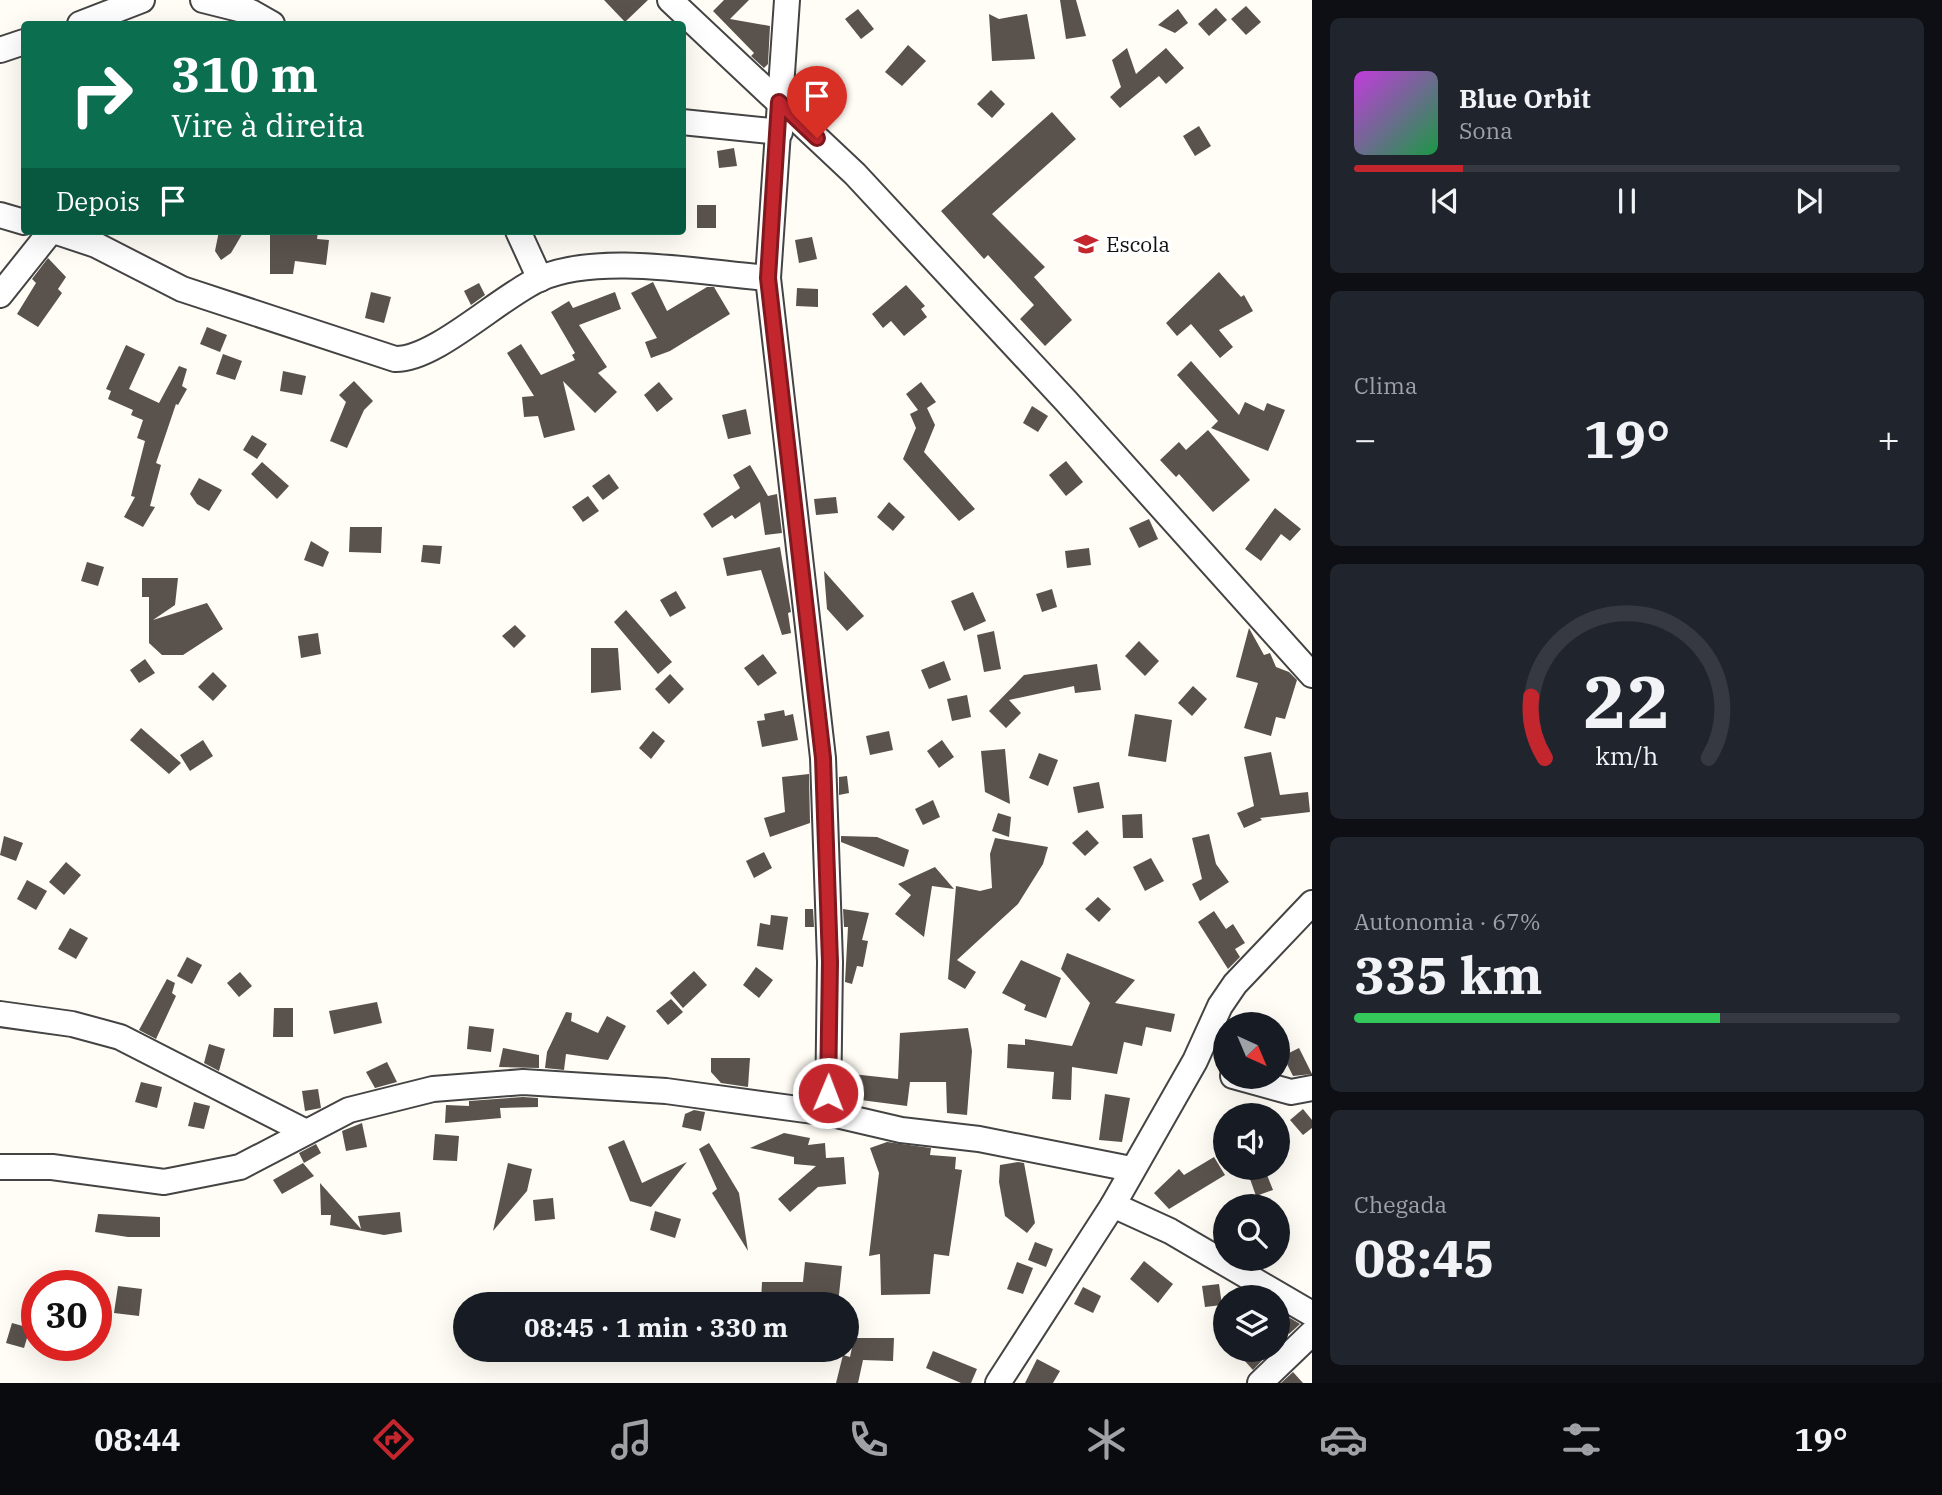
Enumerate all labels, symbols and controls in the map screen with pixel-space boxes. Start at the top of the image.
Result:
text: 310 m [171,42,318,105]
icon: right [56,49,147,140]
pin [787,66,847,138]
icon: arrive [798,77,836,115]
text: Blue Orbit [1459,81,1591,115]
text: Vire à direita [171,104,365,146]
text: Sona [1459,115,1513,145]
icon: arrive [154,182,192,220]
icon: previous [1426,182,1464,220]
icon: pause [1608,182,1646,220]
icon: next [1790,182,1828,220]
text: Depois [56,184,140,218]
school or university icon: Escola [1072,230,1100,258]
place label: Escola [1106,230,1170,258]
text: Clima [1354,370,1418,400]
text: 19° [1584,405,1670,472]
text: − [1354,414,1377,463]
text: + [1877,414,1900,463]
text: 22 [1583,653,1671,748]
text: km/h [1595,738,1659,771]
text: Autonomia · 67% [1354,906,1541,936]
text: 335 km [1354,941,1543,1008]
north arrow [1213,1012,1290,1088]
map controls [1213,1012,1290,1362]
position arrow [791,1056,865,1130]
button: sound [1213,1103,1290,1180]
text: Chegada [1354,1189,1447,1219]
button: search [1213,1194,1290,1271]
text: 08:45 [1354,1224,1495,1291]
speed limit sign: 30 [21,1270,112,1361]
button: layers [1213,1285,1290,1362]
text: 08:45 · 1 min · 330 m [524,1310,788,1344]
icon: directions [369,1415,418,1464]
icon: music [607,1415,656,1464]
icon: phone [844,1415,893,1464]
icon: climate [1082,1415,1131,1464]
icon: car [1319,1415,1368,1464]
icon: filters [1557,1415,1606,1464]
text: 08:44 [94,1418,181,1460]
text: 19° [1794,1418,1848,1460]

